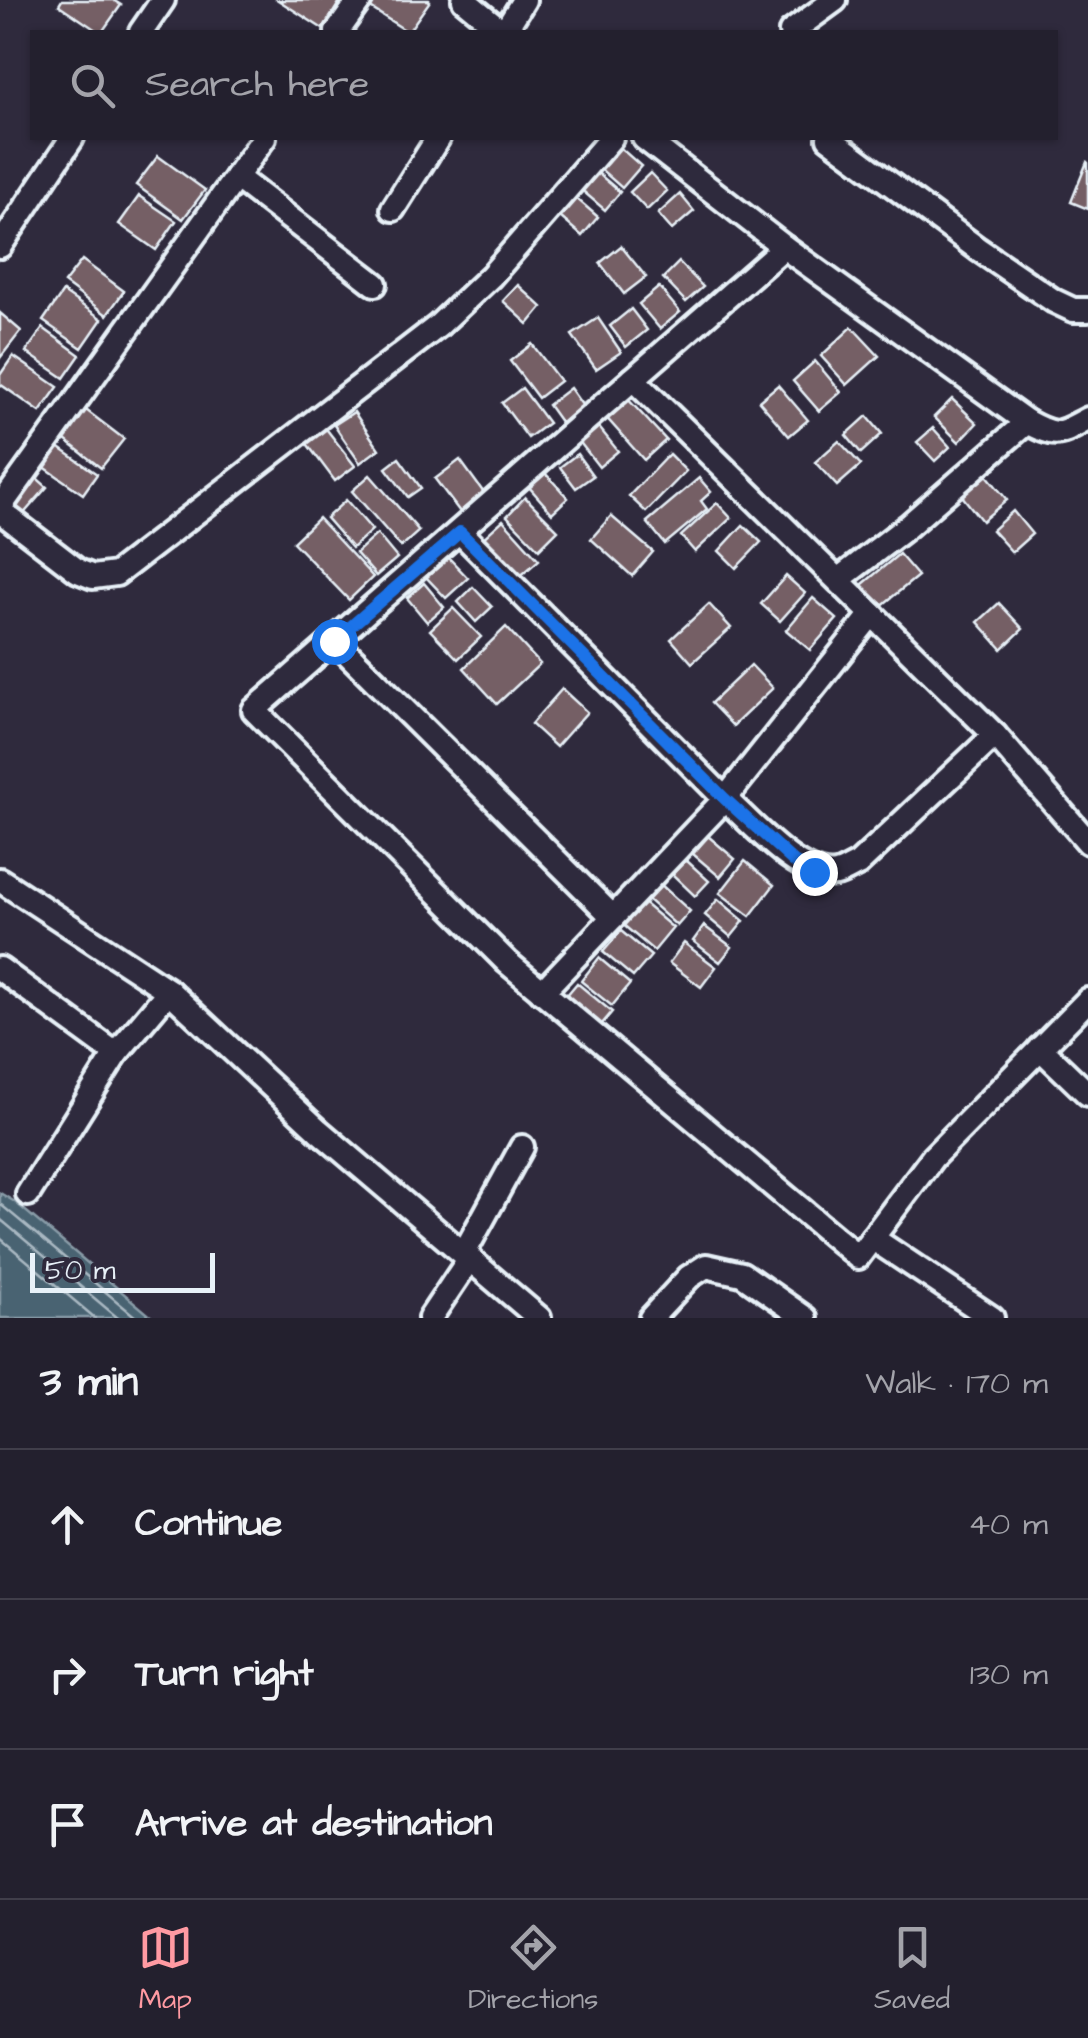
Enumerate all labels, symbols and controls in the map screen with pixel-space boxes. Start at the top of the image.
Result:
search box [30,30,1058,140]
icon: search [65,58,120,113]
text: Search here [145,59,369,111]
route start [312,619,358,665]
route end [792,850,838,896]
scale bar [30,1248,215,1292]
text: 50 m [45,1251,116,1290]
text: 3 min [40,1354,138,1412]
text: Walk · 170 m [865,1361,1048,1406]
icon: ahead [40,1497,95,1552]
text: Continue [135,1498,282,1550]
text: 40 m [968,1502,1048,1547]
icon: right [40,1647,95,1702]
text: Turn right [135,1648,314,1700]
text: 130 m [970,1652,1048,1697]
icon: arrive [40,1797,95,1852]
text: Arrive at destination [135,1798,492,1850]
tab: Map [138,1920,193,2019]
tab: Directions [468,1920,598,2019]
tab: Saved [874,1920,950,2019]

